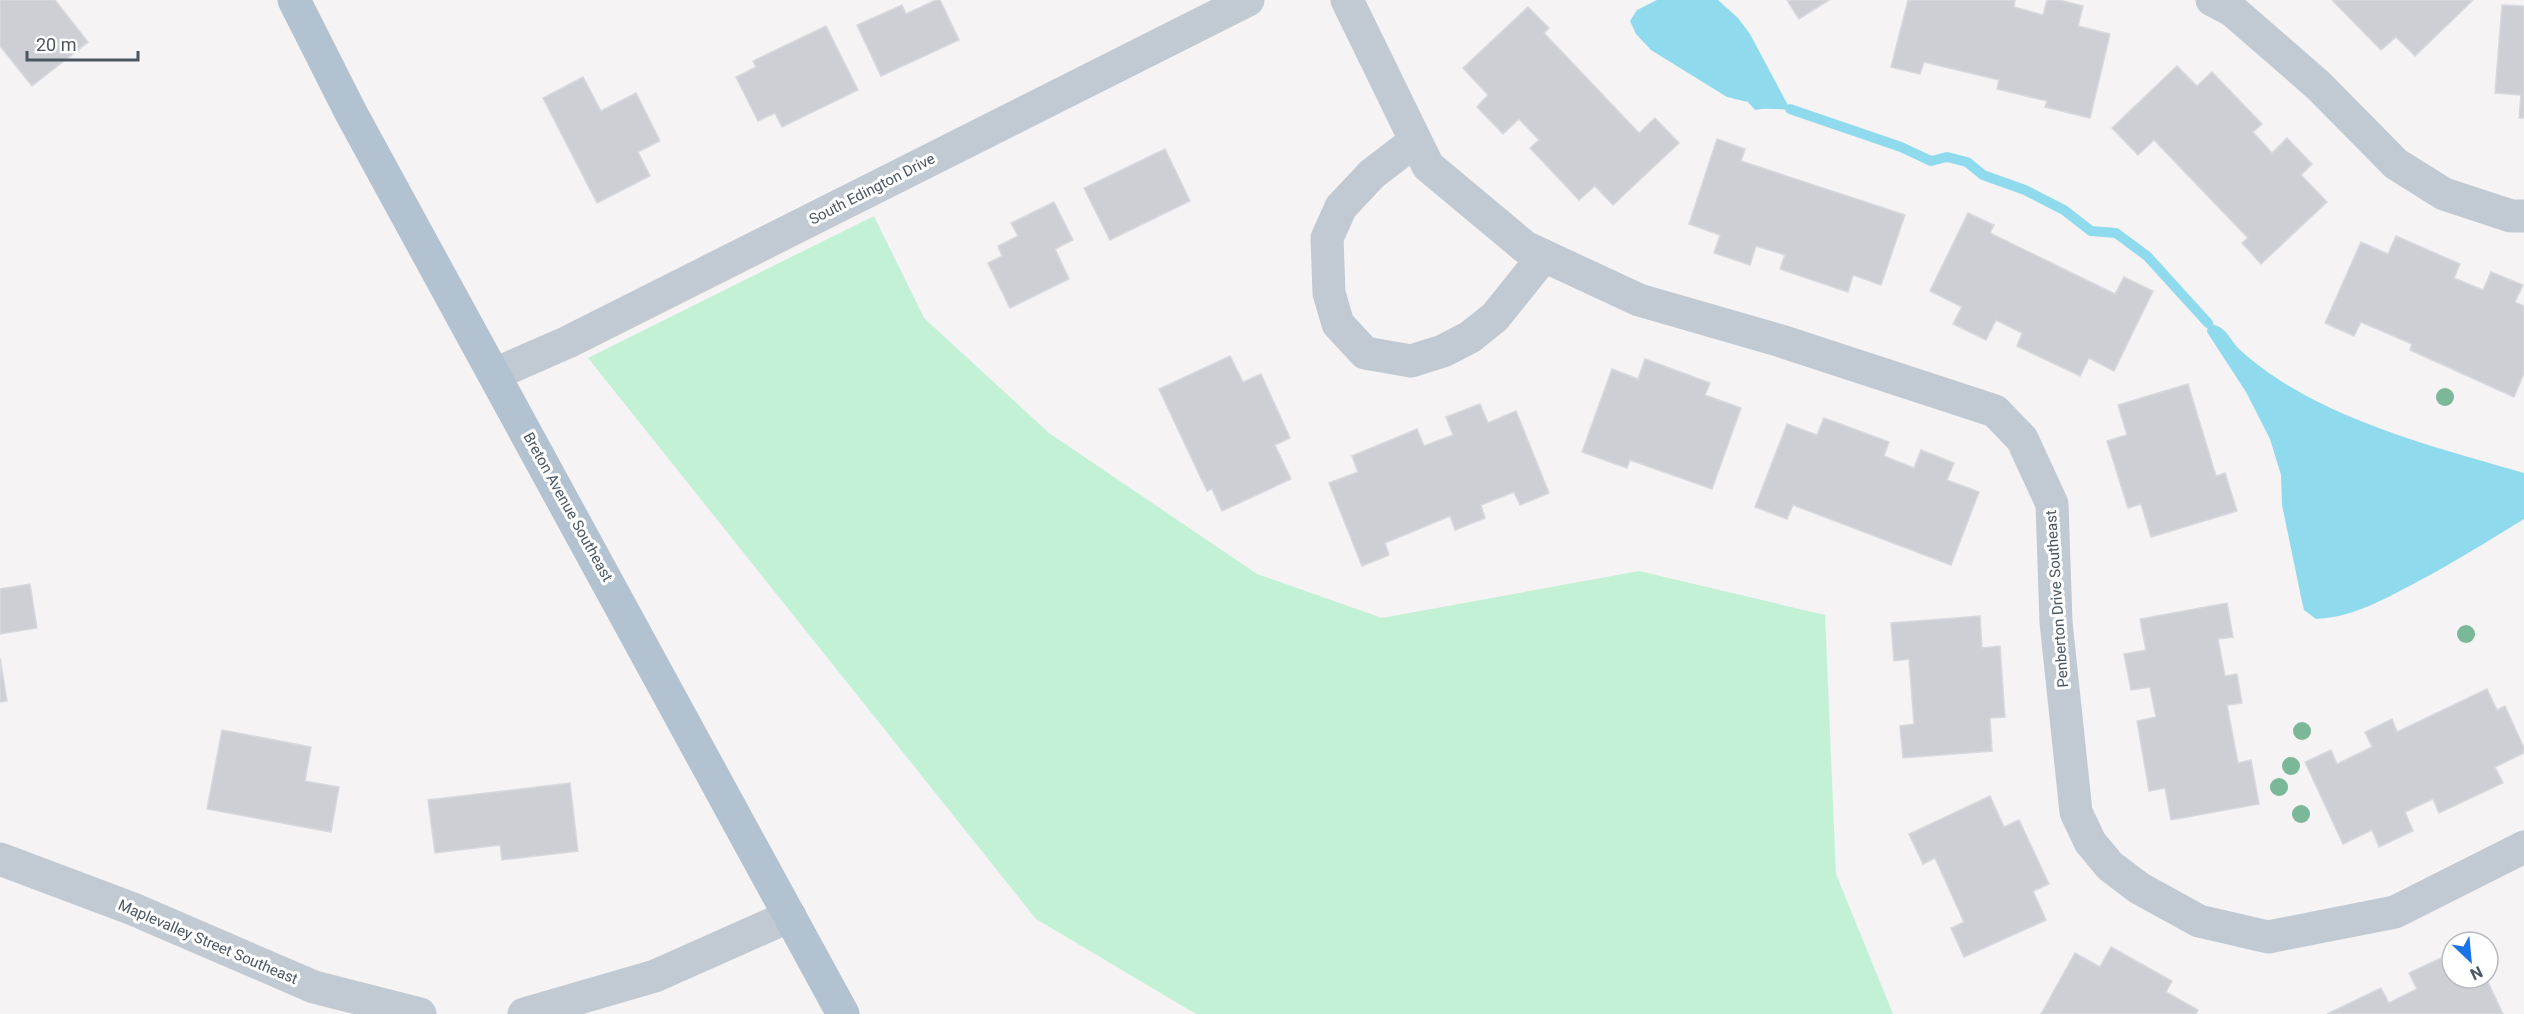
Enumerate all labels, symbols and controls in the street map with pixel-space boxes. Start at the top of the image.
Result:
scale bar [27,24,138,62]
text: 20 m [36,34,76,55]
street label: South Edington Drive [806,149,938,229]
street label: Breton Avenue Southeast [519,429,617,585]
street label: Penberton Drive Southeast [2042,510,2072,688]
street label: Maplevalley Street Southeast [115,896,301,988]
north arrow [2440,930,2500,990]
text: N [2467,962,2486,984]

